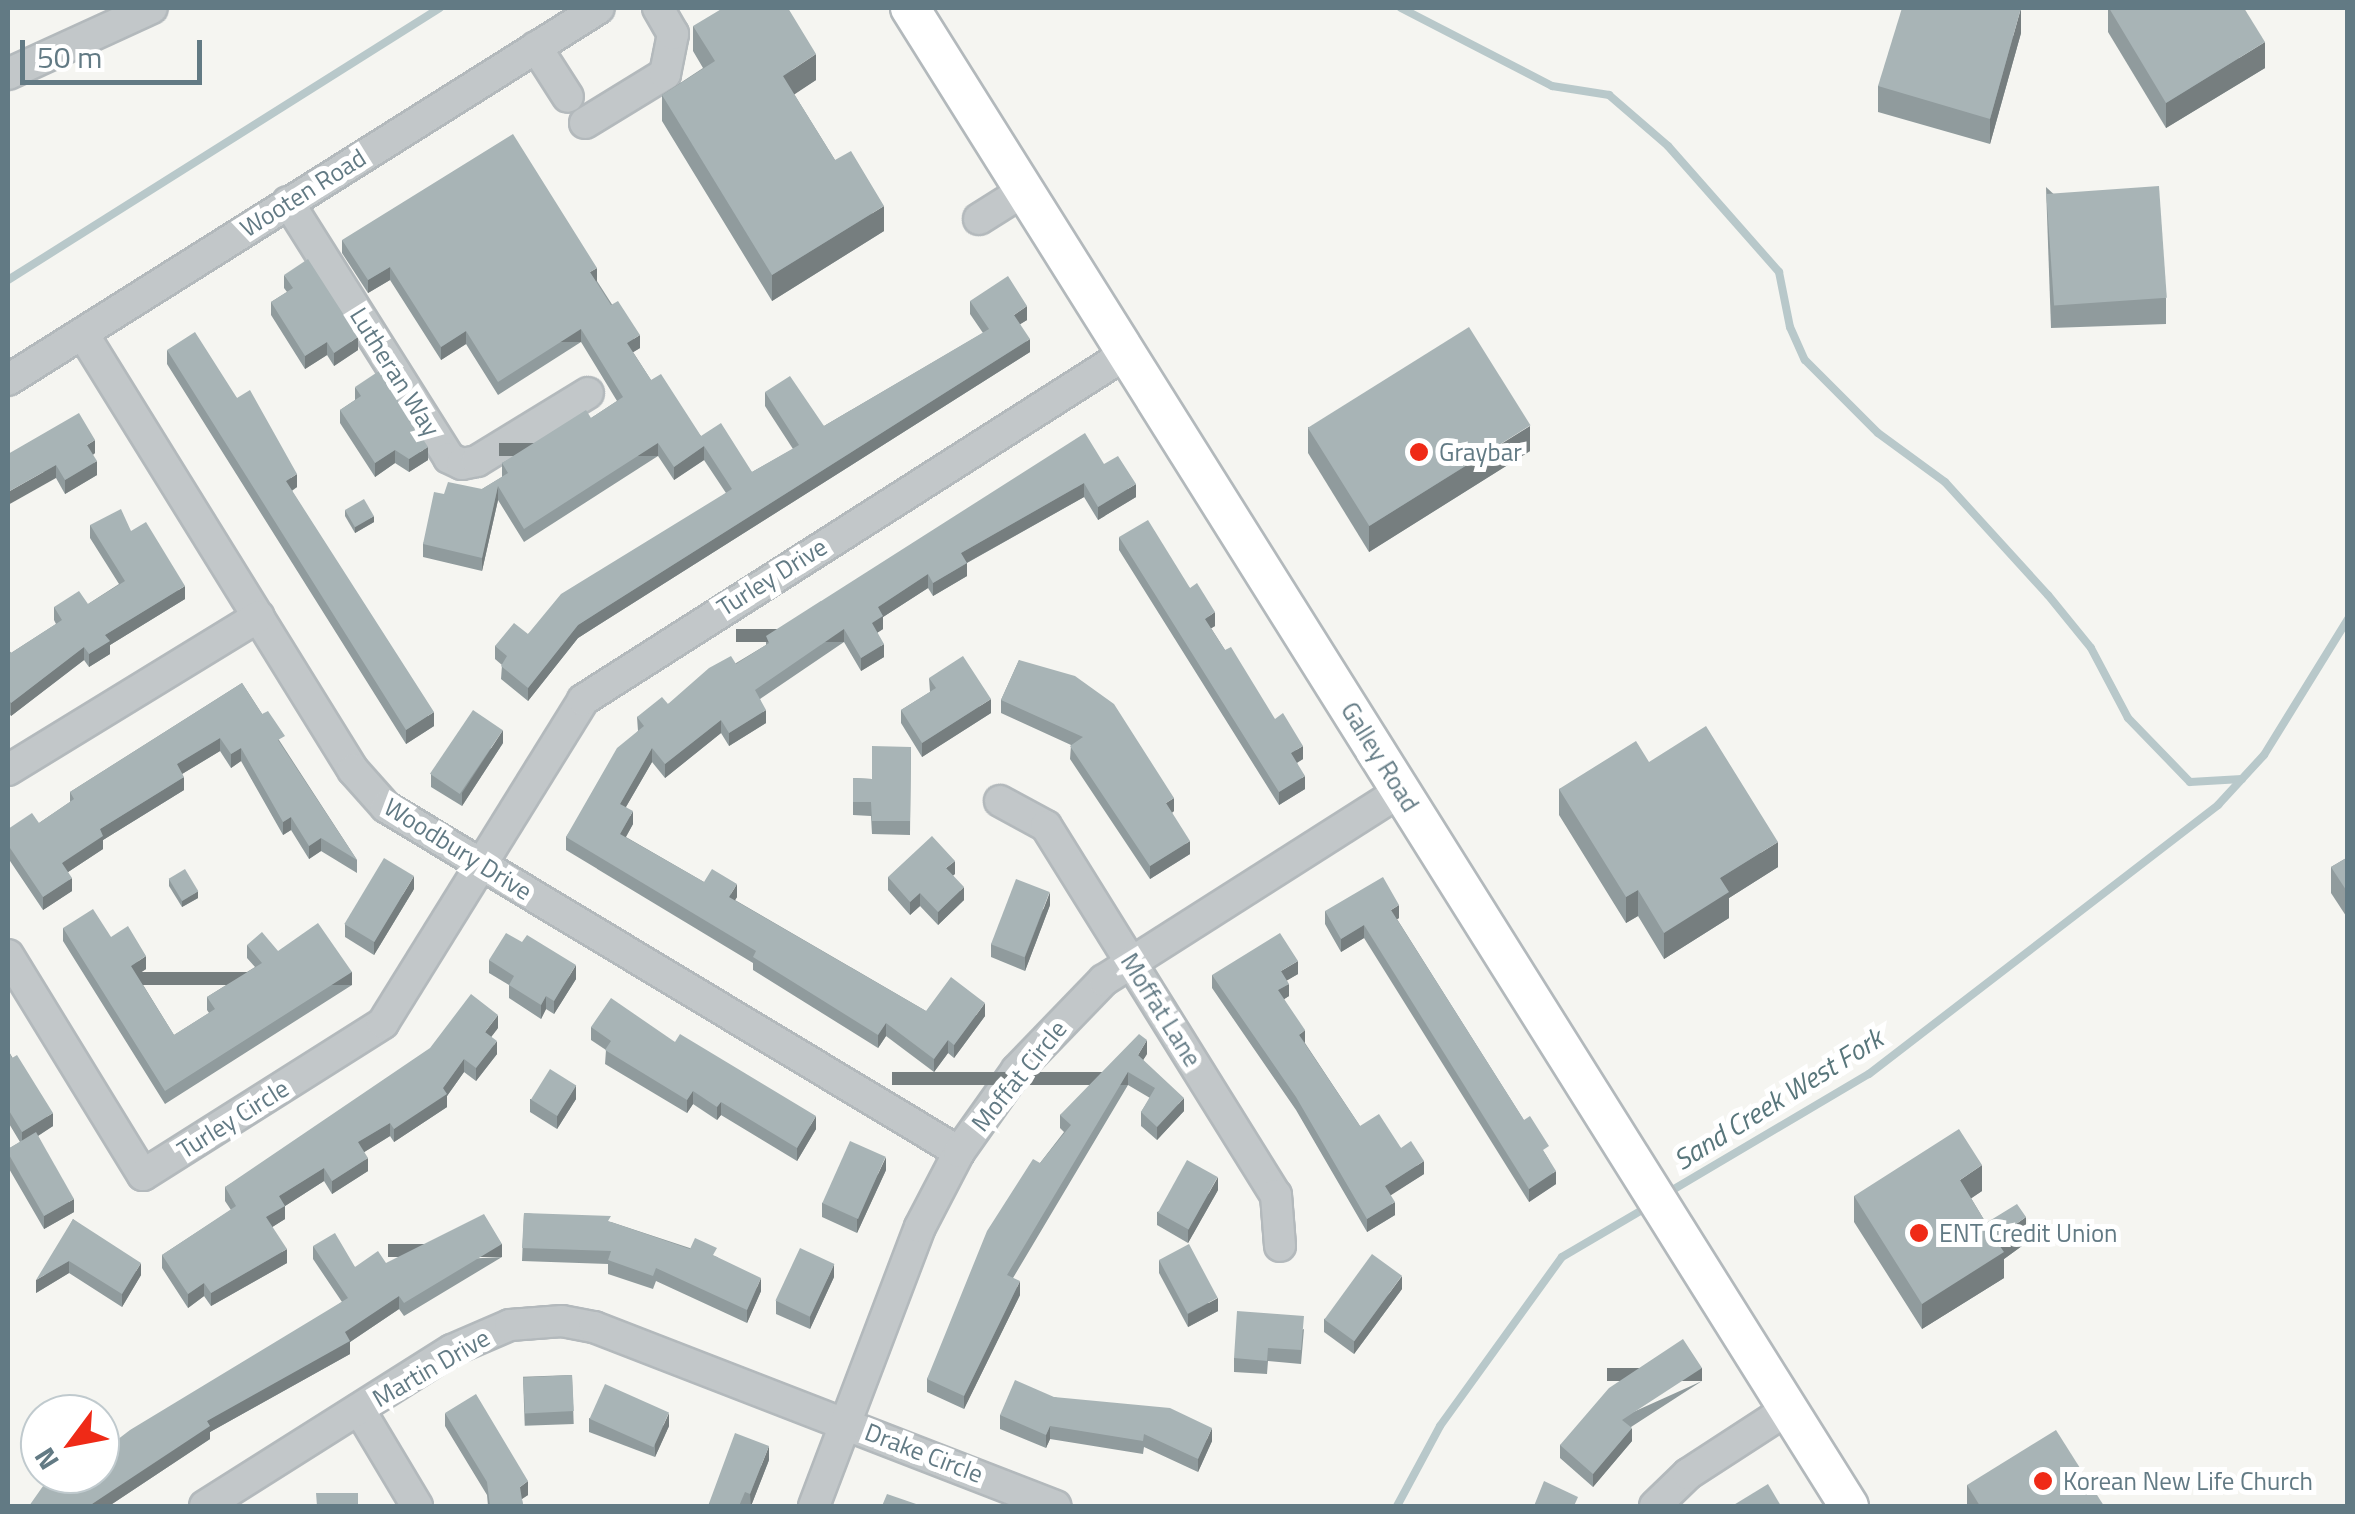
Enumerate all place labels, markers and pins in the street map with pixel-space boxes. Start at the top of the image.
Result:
place label: Graybar [1439,437,1522,467]
marker: Graybar [1408,441,1430,463]
place label: ENT Credit Union [1939,1218,2117,1248]
marker: ENT Credit Union [1908,1222,1930,1244]
place label: Korean New Life Church [2063,1466,2313,1496]
marker: Korean New Life Church [2032,1470,2054,1492]

